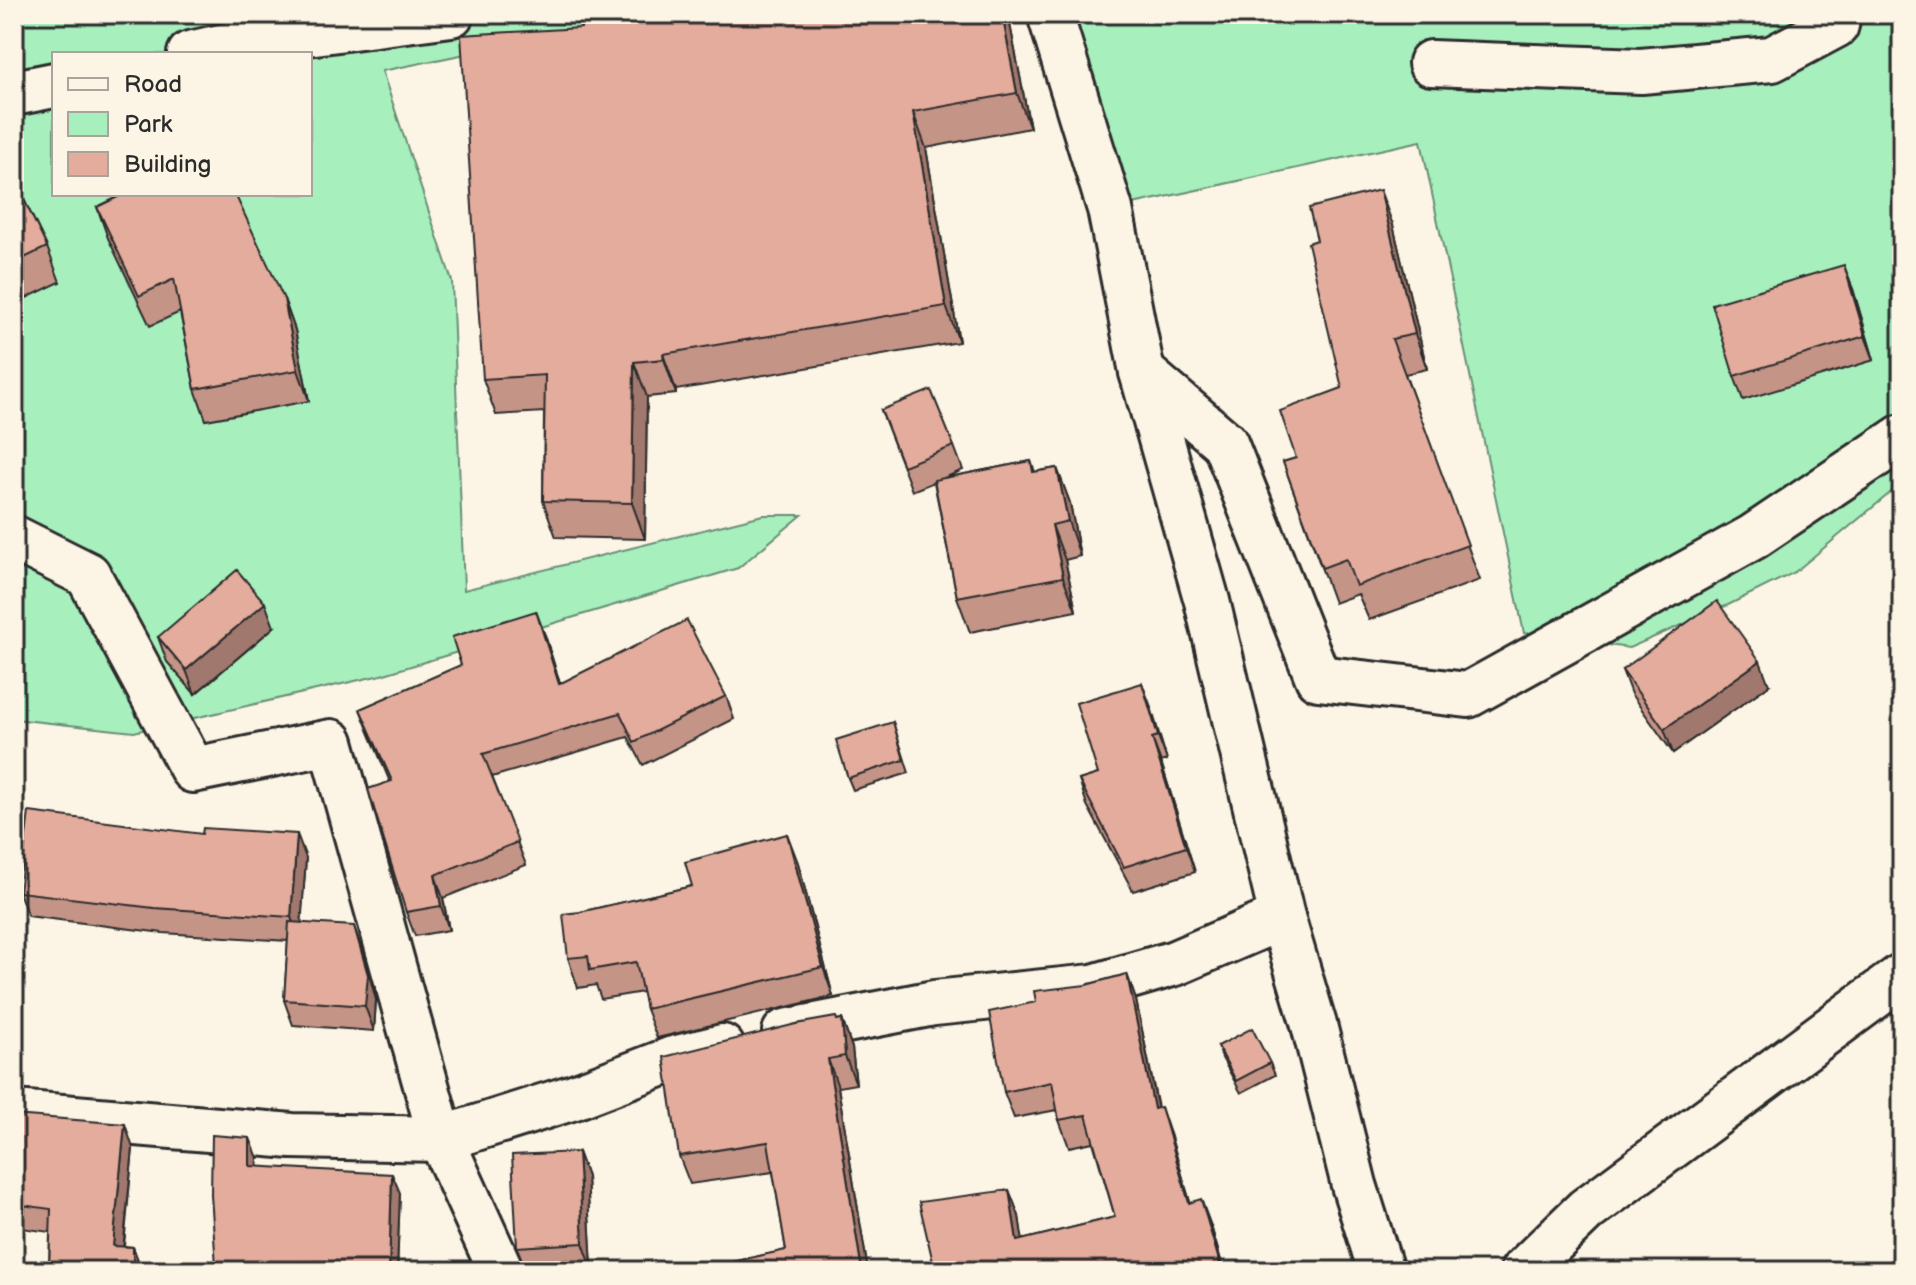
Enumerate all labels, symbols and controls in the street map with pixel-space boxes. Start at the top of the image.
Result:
legend [52,52,312,196]
text: Road [124,70,182,99]
text: Park [124,110,172,139]
text: Building [124,150,211,179]

